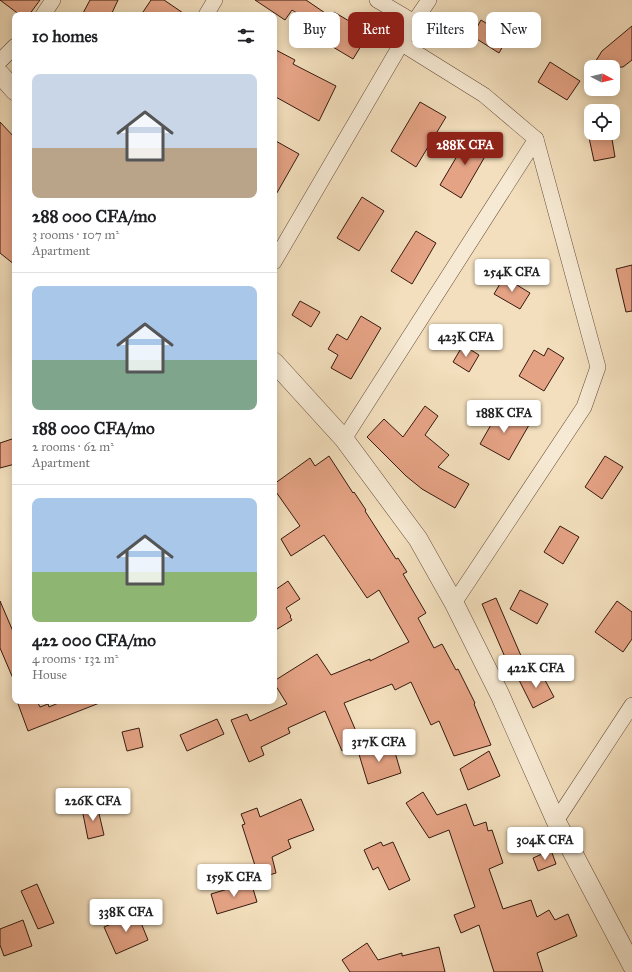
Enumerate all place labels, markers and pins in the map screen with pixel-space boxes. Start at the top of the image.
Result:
pin: 288K CFA [424,132,506,166]
pin: 254K CFA [471,259,553,293]
pin: 423K CFA [425,324,507,358]
pin: 188K CFA [463,400,545,434]
pin: 422K CFA [495,655,577,689]
pin: 317K CFA [338,729,420,763]
pin: 226K CFA [52,788,134,822]
pin: 304K CFA [504,827,586,861]
pin: 159K CFA [193,864,275,898]
pin: 338K CFA [85,899,167,933]

